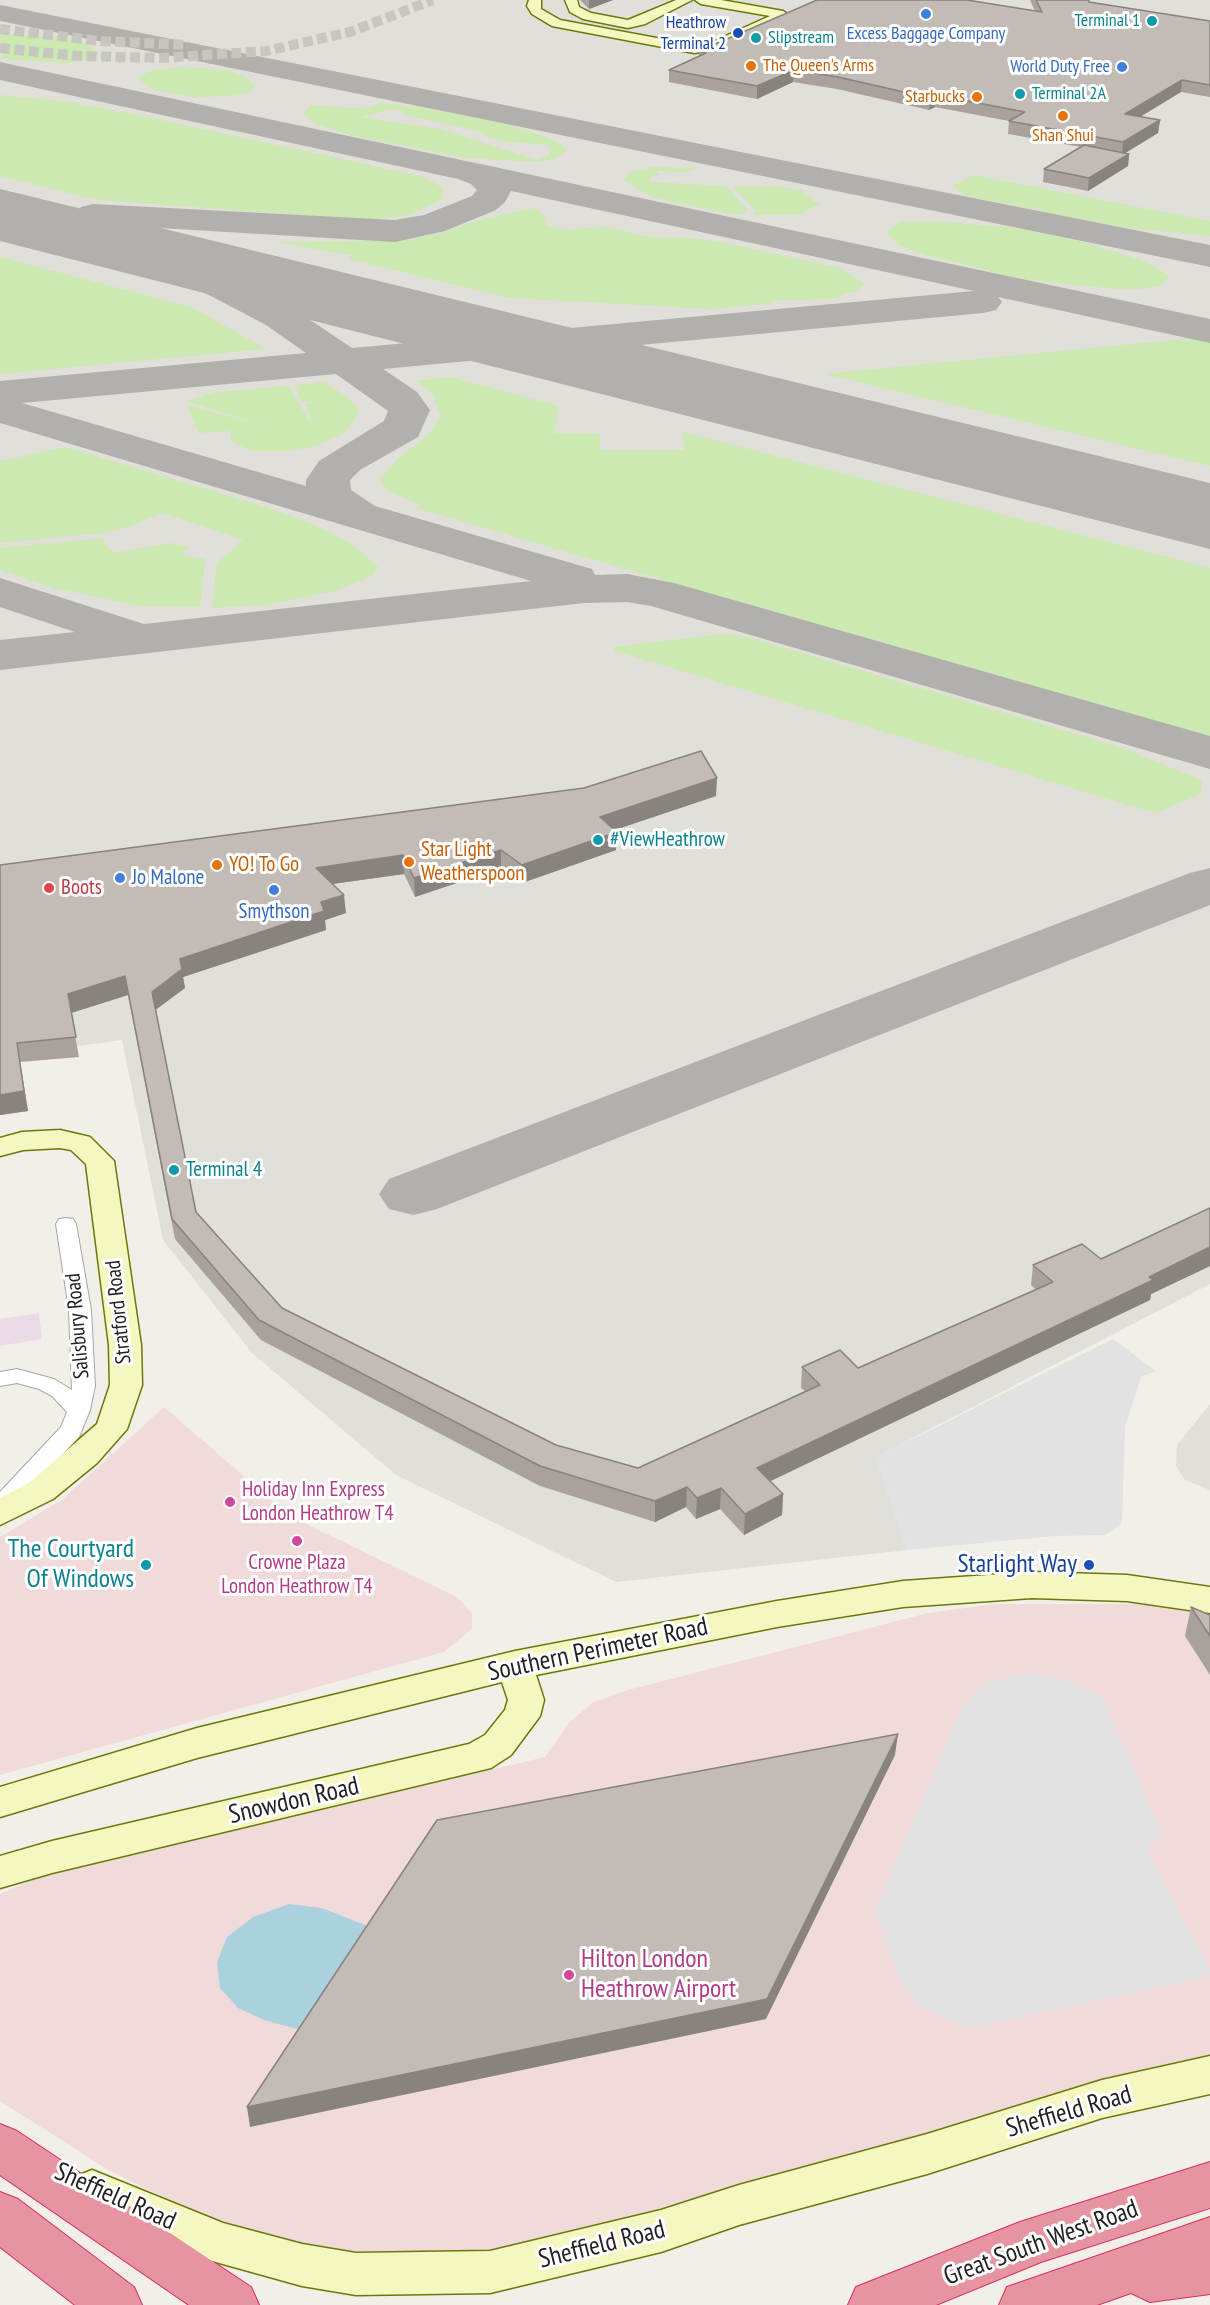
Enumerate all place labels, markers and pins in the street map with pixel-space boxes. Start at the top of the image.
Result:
marker: Excess Baggage Company [919,7,933,21]
place label: Terminal 1 [1075,10,1140,32]
place label: Heathrow Terminal 2 [661,12,726,54]
marker: Terminal 1 [1145,14,1159,28]
place label: Excess Baggage Company [847,23,1005,45]
marker: Heathrow Terminal 2 [731,26,745,40]
place label: Slipstream [768,27,834,49]
marker: Slipstream [749,31,763,45]
place label: The Queen's Arms [763,55,874,77]
place label: World Duty Free [1010,56,1110,78]
marker: The Queen's Arms [744,59,758,73]
marker: World Duty Free [1115,60,1129,74]
place label: Terminal 2A [1032,83,1106,105]
place label: Starbucks [905,86,965,108]
marker: Terminal 2A [1013,87,1027,101]
marker: Starbucks [970,90,984,104]
marker: Shan Shui [1056,109,1070,123]
place label: Shan Shui [1032,125,1094,147]
place label: #ViewHeathrow [610,827,725,853]
marker: #ViewHeathrow [591,833,605,847]
place label: Star Light Weatherspoon [421,837,524,887]
place label: YO! To Go [229,852,299,878]
marker: Star Light Weatherspoon [402,855,416,869]
marker: YO! To Go [210,858,224,872]
place label: Jo Malone [132,865,204,891]
marker: Jo Malone [113,871,127,885]
place label: Boots [61,875,102,901]
marker: Boots [42,881,56,895]
marker: Smythson [267,883,281,897]
place label: Smythson [239,899,309,925]
place label: Terminal 4 [186,1157,262,1183]
marker: Terminal 4 [167,1163,181,1177]
place label: Holiday Inn Express London Heathrow T4 [242,1477,394,1527]
marker: Holiday Inn Express London Heathrow T4 [223,1495,237,1509]
place label: The Courtyard Of Windows [8,1534,134,1595]
marker: Crowne Plaza London Heathrow T4 [290,1534,304,1548]
place label: Starlight Way [957,1549,1077,1581]
place label: Crowne Plaza London Heathrow T4 [221,1550,373,1600]
marker: The Courtyard Of Windows [139,1558,153,1572]
marker: Starlight Way [1082,1558,1096,1572]
place label: Hilton London Heathrow Airport [581,1944,736,2006]
marker: Hilton London Heathrow Airport [562,1968,576,1982]

